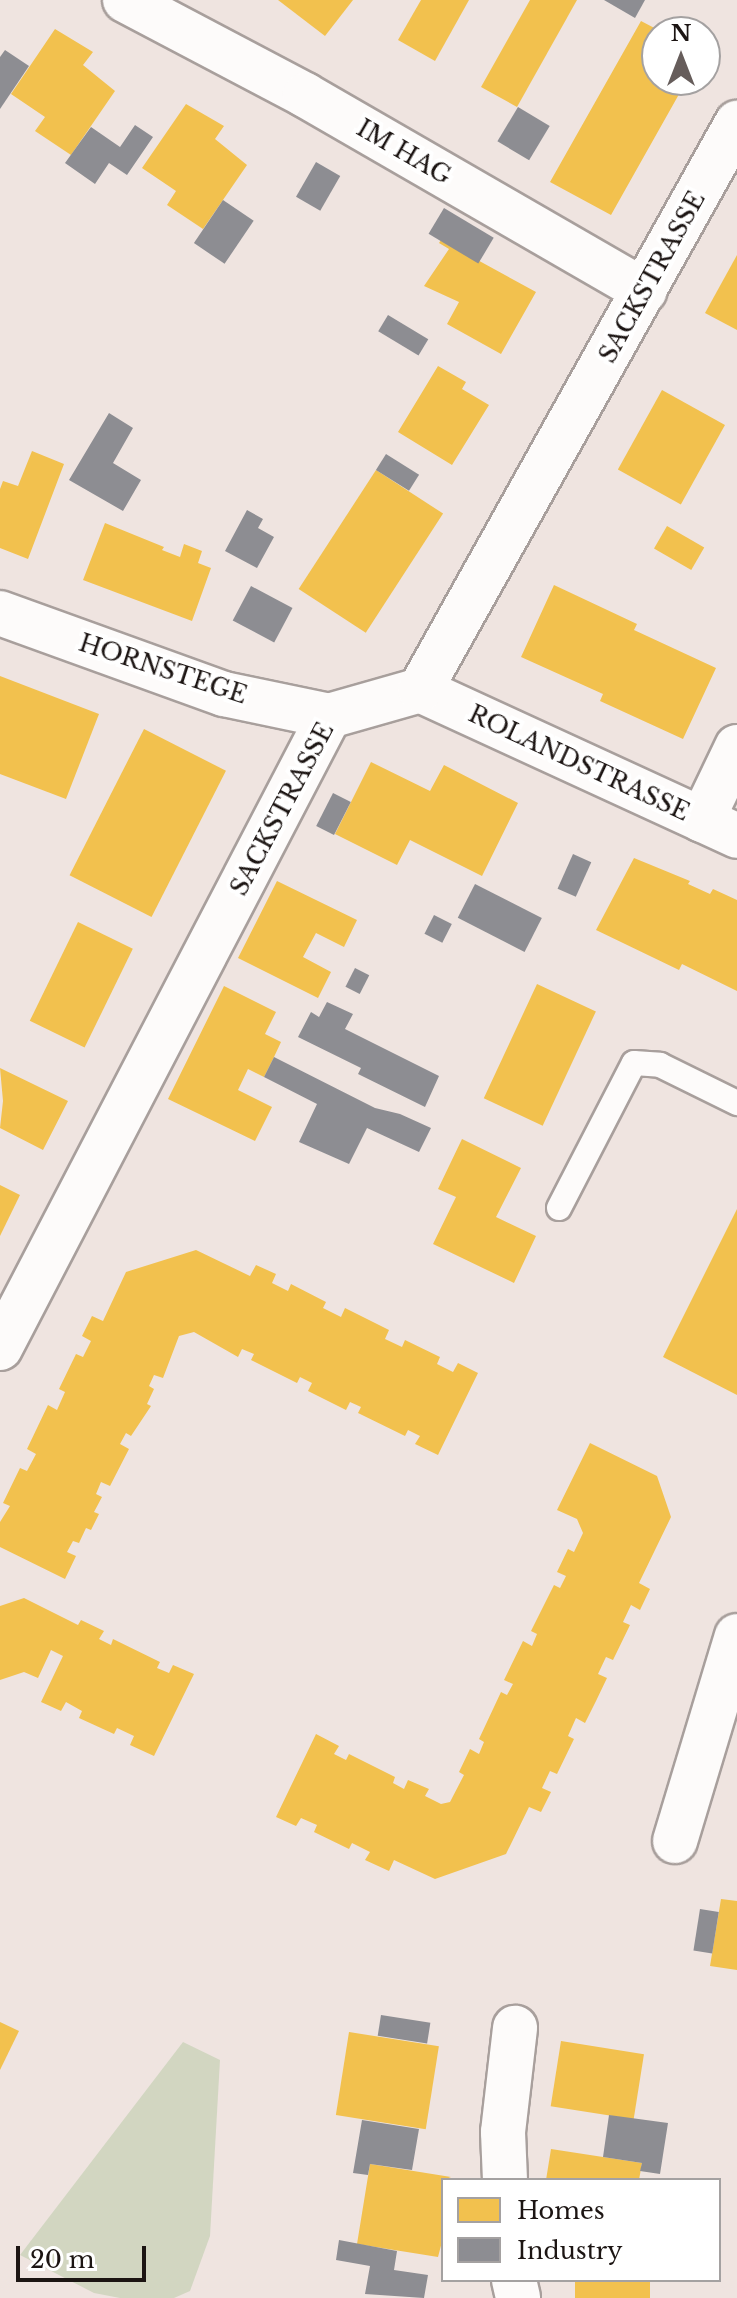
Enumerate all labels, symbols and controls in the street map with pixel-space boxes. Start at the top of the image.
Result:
north arrow [641,16,721,96]
text: N [671,20,691,47]
street label: IM HAG [352,113,456,191]
street label: SACKSTRASSE [593,186,711,368]
street label: HORNSTEGE [75,628,251,710]
street label: ROLANDSTRASSE [464,699,694,827]
street label: SACKSTRASSE [224,718,340,900]
legend [441,2178,721,2282]
text: Homes [517,2196,605,2225]
scale bar [20,2230,150,2280]
text: Industry [517,2236,623,2265]
text: 20 m [30,2245,95,2274]

